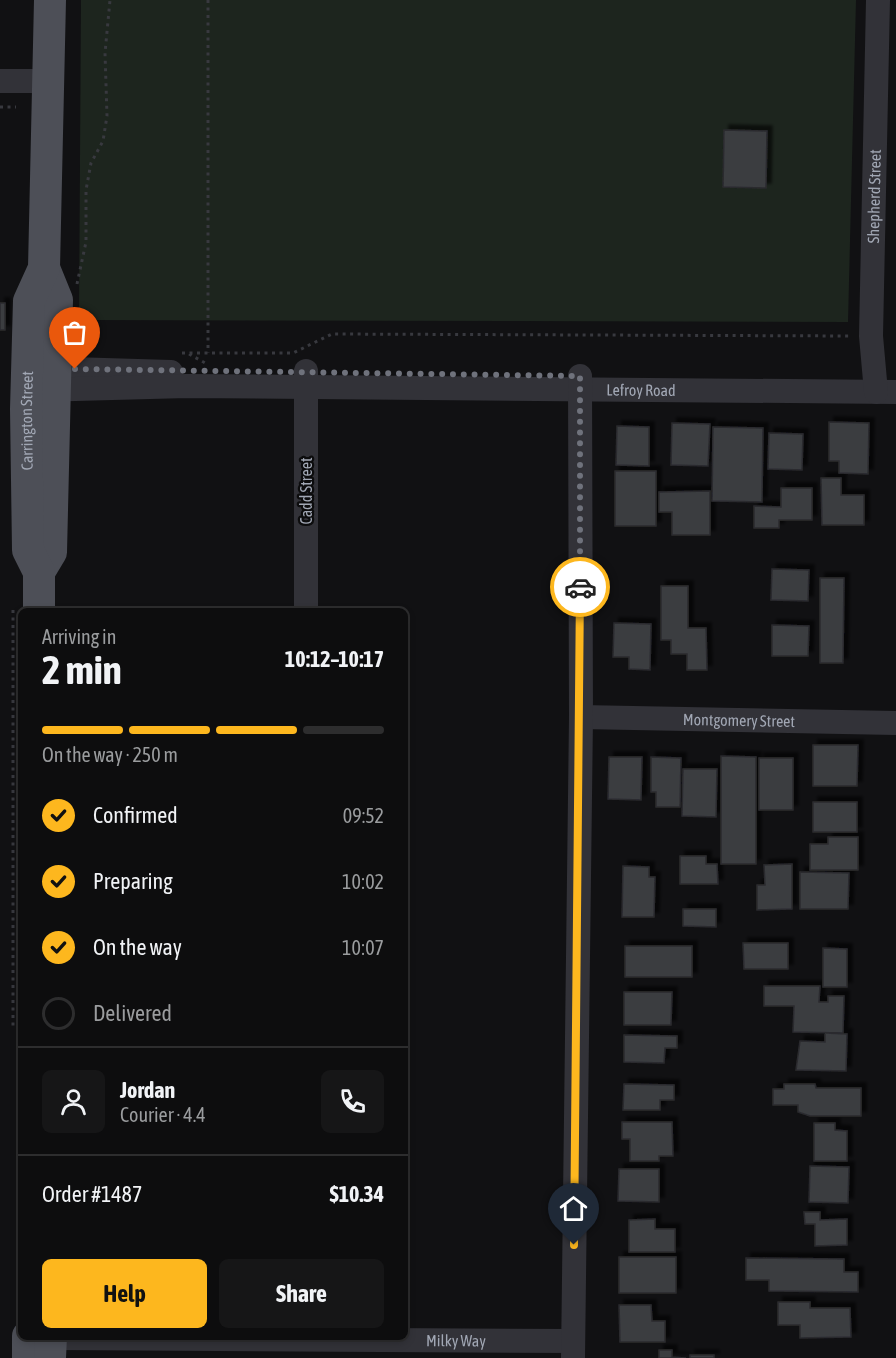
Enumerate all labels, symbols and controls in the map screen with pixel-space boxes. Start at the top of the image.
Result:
street label: Shepherd Street [864,149,884,243]
pin [49,307,100,369]
icon: bag [58,316,91,349]
street label: Carrington Street [17,370,36,471]
street label: Lefroy Road [606,381,676,400]
street label: Cadd Street [297,457,315,525]
courier [550,557,610,617]
icon: car [564,571,597,604]
text: Arriving in [42,625,116,648]
text: 10:12–10:17 [285,646,384,672]
text: 2 min [42,648,122,692]
street label: Montgomery Street [683,710,796,730]
text: On the way · 250 m [42,743,178,766]
icon: check [42,799,75,832]
text: Confirmed [93,802,178,828]
text: 09:52 [343,804,384,827]
icon: check [42,865,75,898]
text: Preparing [93,868,173,894]
text: 10:02 [342,870,384,893]
icon: check [42,931,75,964]
text: On the way [93,934,182,960]
text: 10:07 [342,936,384,959]
text: Delivered [93,1000,172,1026]
button: person [42,1070,105,1133]
button: phone [321,1070,384,1133]
text: Jordan [120,1077,175,1103]
text: Courier · 4.4 [120,1103,206,1126]
text: Order #1487 [42,1181,142,1207]
text: $10.34 [329,1181,384,1207]
pin [548,1183,599,1245]
icon: home [557,1192,590,1225]
button: Help [42,1259,207,1328]
button: Share [219,1259,384,1328]
street label: Milky Way [426,1331,486,1351]

